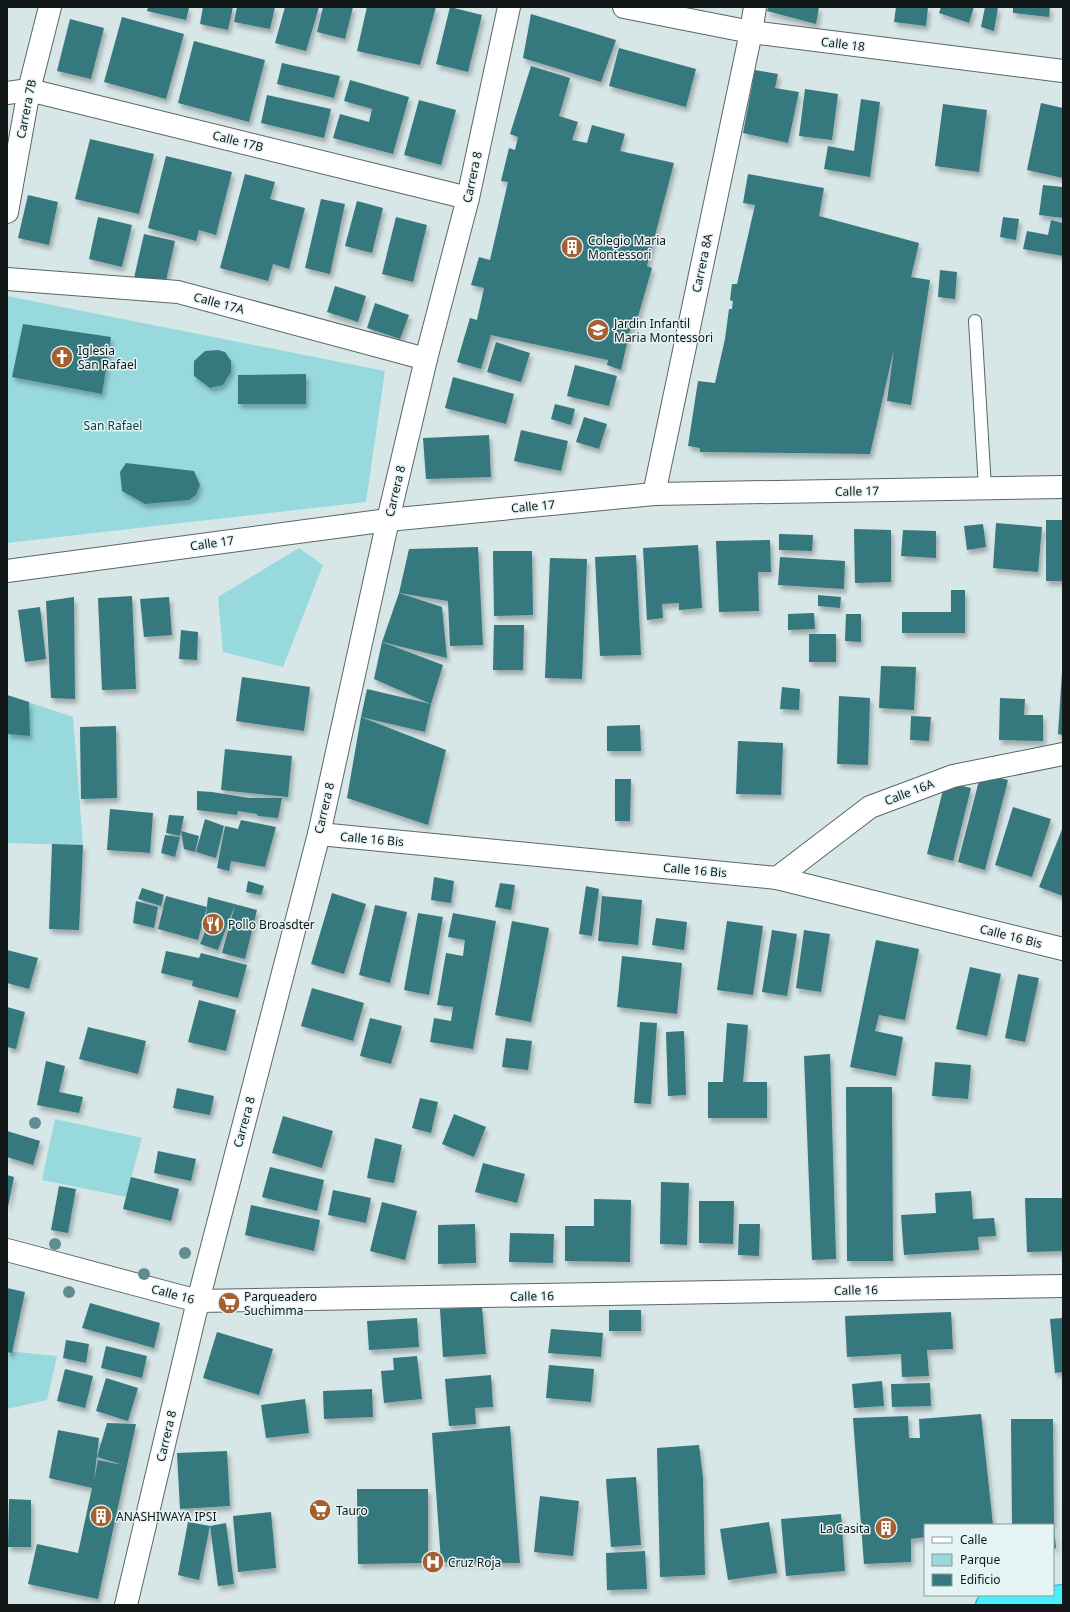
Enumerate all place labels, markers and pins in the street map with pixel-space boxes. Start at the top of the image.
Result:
place label: Colegio Maria Montessori [588,232,666,263]
building icon: Colegio Maria Montessori [559,234,585,260]
place label: Jardin Infantil Maria Montessori [613,315,713,346]
school or university icon: Jardin Infantil Maria Montessori [585,317,611,343]
place label: Iglesia San Rafael [78,342,137,373]
church icon: Iglesia San Rafael [49,344,75,370]
restaurant icon: Pollo Broasdter [200,911,226,937]
place label: Pollo Broasdter [228,916,315,933]
place label: Parqueadero Suchimma [244,1288,317,1319]
supermarket icon: Parqueadero Suchimma [216,1290,242,1316]
supermarket icon: Tauro [307,1497,333,1523]
place label: Tauro [336,1502,368,1519]
building icon: ANASHIWAYA IPSI [88,1503,114,1529]
place label: ANASHIWAYA IPSI [116,1508,216,1525]
building icon: La Casita [873,1515,899,1541]
place label: La Casita [820,1520,870,1537]
hospital icon: Cruz Roja [420,1549,446,1575]
place label: Cruz Roja [448,1554,501,1571]

